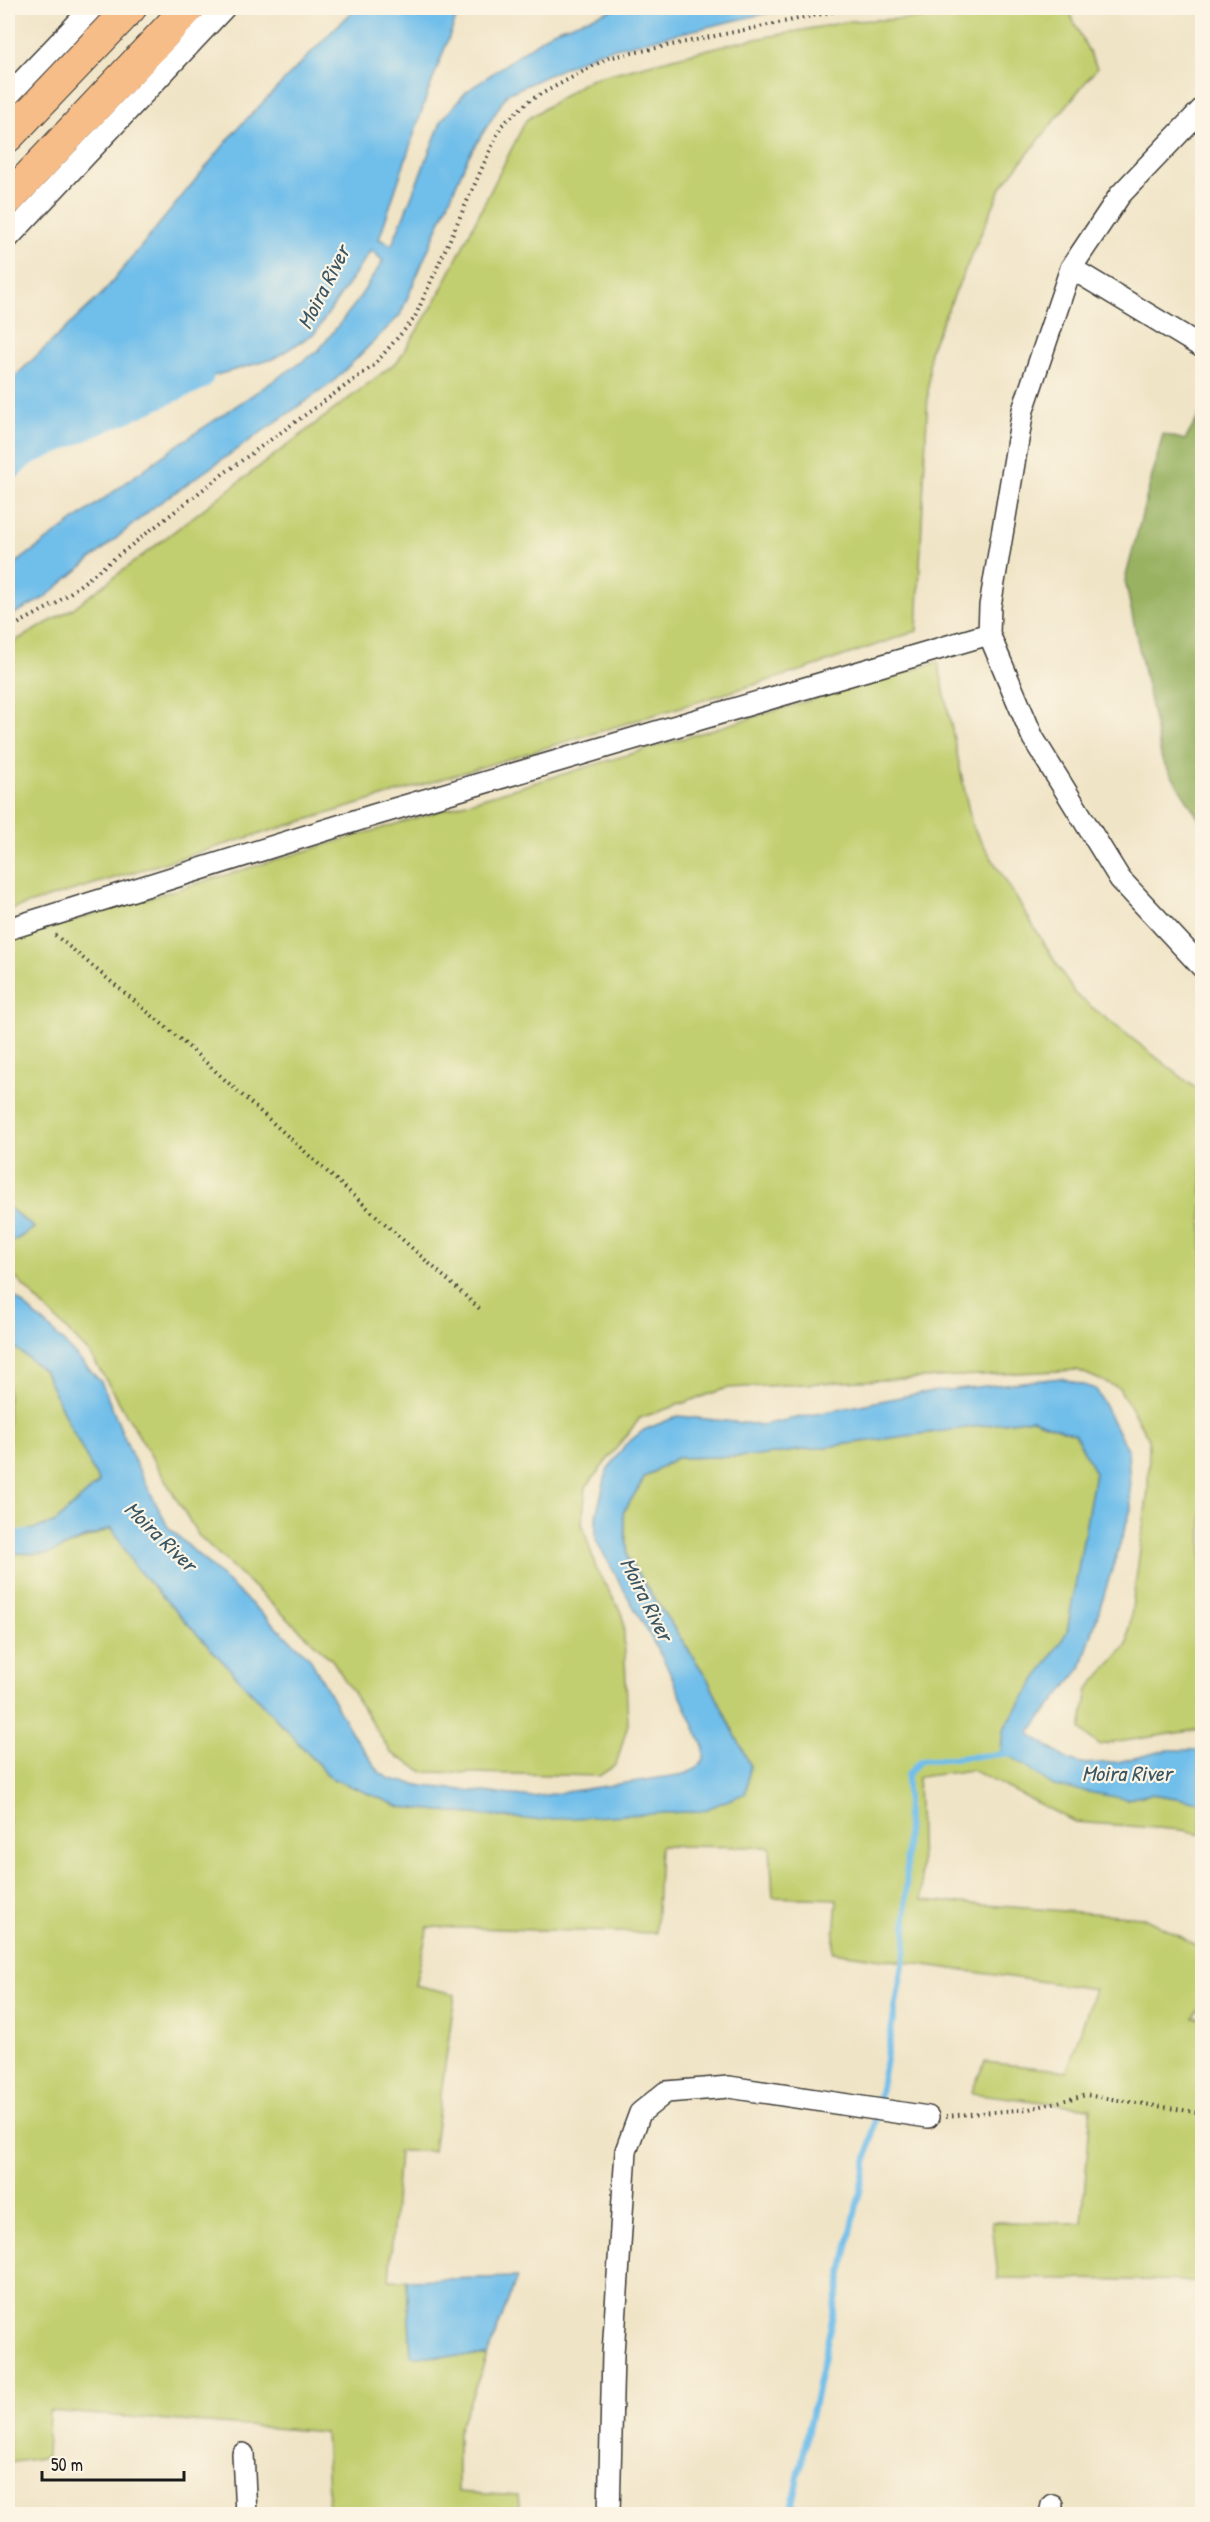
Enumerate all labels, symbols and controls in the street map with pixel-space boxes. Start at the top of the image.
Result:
water label: Moira River [289,238,358,334]
water label: Moira River [118,1494,206,1580]
water label: Moira River [613,1552,682,1648]
water label: Moira River [1082,1758,1175,1788]
scale bar [42,2444,184,2482]
text: 50 m [51,2452,83,2477]

